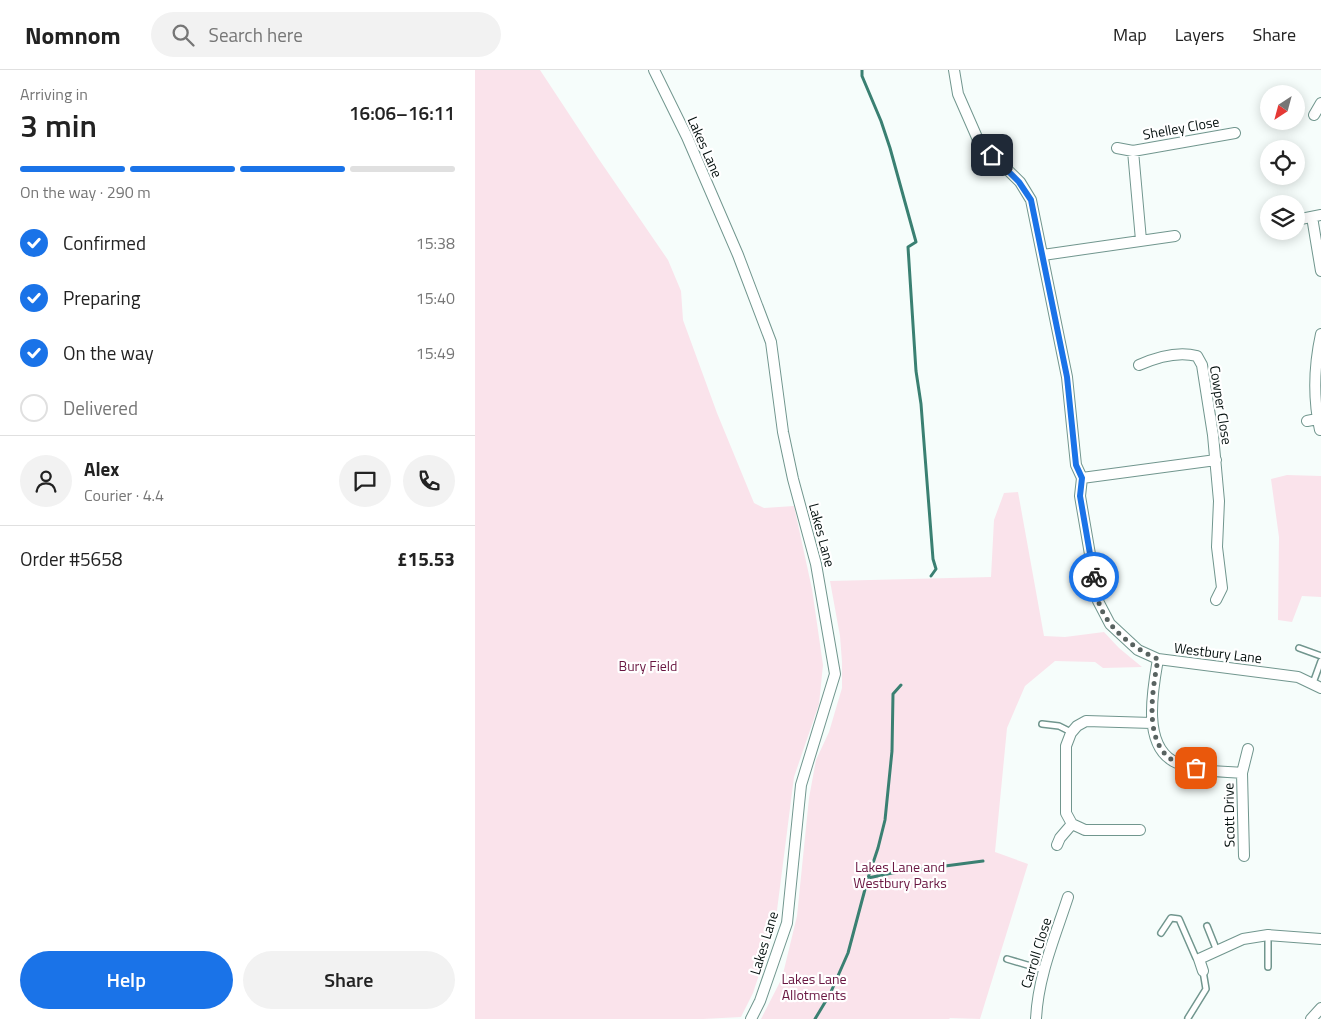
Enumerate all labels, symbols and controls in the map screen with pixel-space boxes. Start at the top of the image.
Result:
search box [151,12,501,57]
text: Nomnom [25,17,121,53]
text: Search here [209,20,303,49]
icon: search [169,21,197,49]
text: Map [1113,21,1147,48]
text: Layers [1175,21,1224,48]
text: Share [1252,21,1296,48]
text: Arriving in [20,82,88,106]
north arrow [1260,85,1305,130]
map controls [1260,85,1305,240]
text: 16:06–16:11 [349,98,455,127]
text: 3 min [20,101,97,149]
street label: Shelley Close [1141,110,1221,145]
street label: Lakes Lane [683,113,728,181]
pin [971,134,1013,176]
button: locate [1260,140,1305,185]
icon: home [978,141,1006,169]
text: On the way · 290 m [20,180,151,204]
button: layers [1260,195,1305,240]
text: Confirmed [63,228,146,257]
icon: check [20,229,48,257]
text: 15:38 [416,231,455,255]
text: Preparing [63,283,140,312]
icon: check [20,284,48,312]
text: 15:40 [416,286,455,310]
text: On the way [63,338,154,367]
icon: check [20,339,48,367]
text: 15:49 [416,341,455,365]
street label: Cowper Close [1205,364,1238,446]
text: Delivered [63,393,138,422]
text: Alex [84,454,119,483]
button: person [20,455,72,507]
button: chat [339,455,391,507]
button: phone [403,455,455,507]
text: Courier · 4.4 [84,483,164,507]
street label: Lakes Lane [804,501,841,569]
text: Order #5658 [20,544,122,573]
text: £15.53 [397,544,455,573]
courier [1069,552,1119,602]
icon: bike [1080,563,1108,591]
street label: Westbury Lane [1173,637,1263,668]
park label: Bury Field [619,655,677,676]
pin [1175,747,1217,789]
icon: bag [1182,754,1210,782]
street label: Scott Drive [1217,783,1240,847]
park label: Lakes Lane and Westbury Parks [853,856,947,893]
street label: Lakes Lane [744,909,783,977]
street label: Carroll Close [1015,915,1056,991]
button: Help [20,951,233,1009]
button: Share [243,951,455,1009]
park label: Lakes Lane Allotments [781,968,847,1005]

